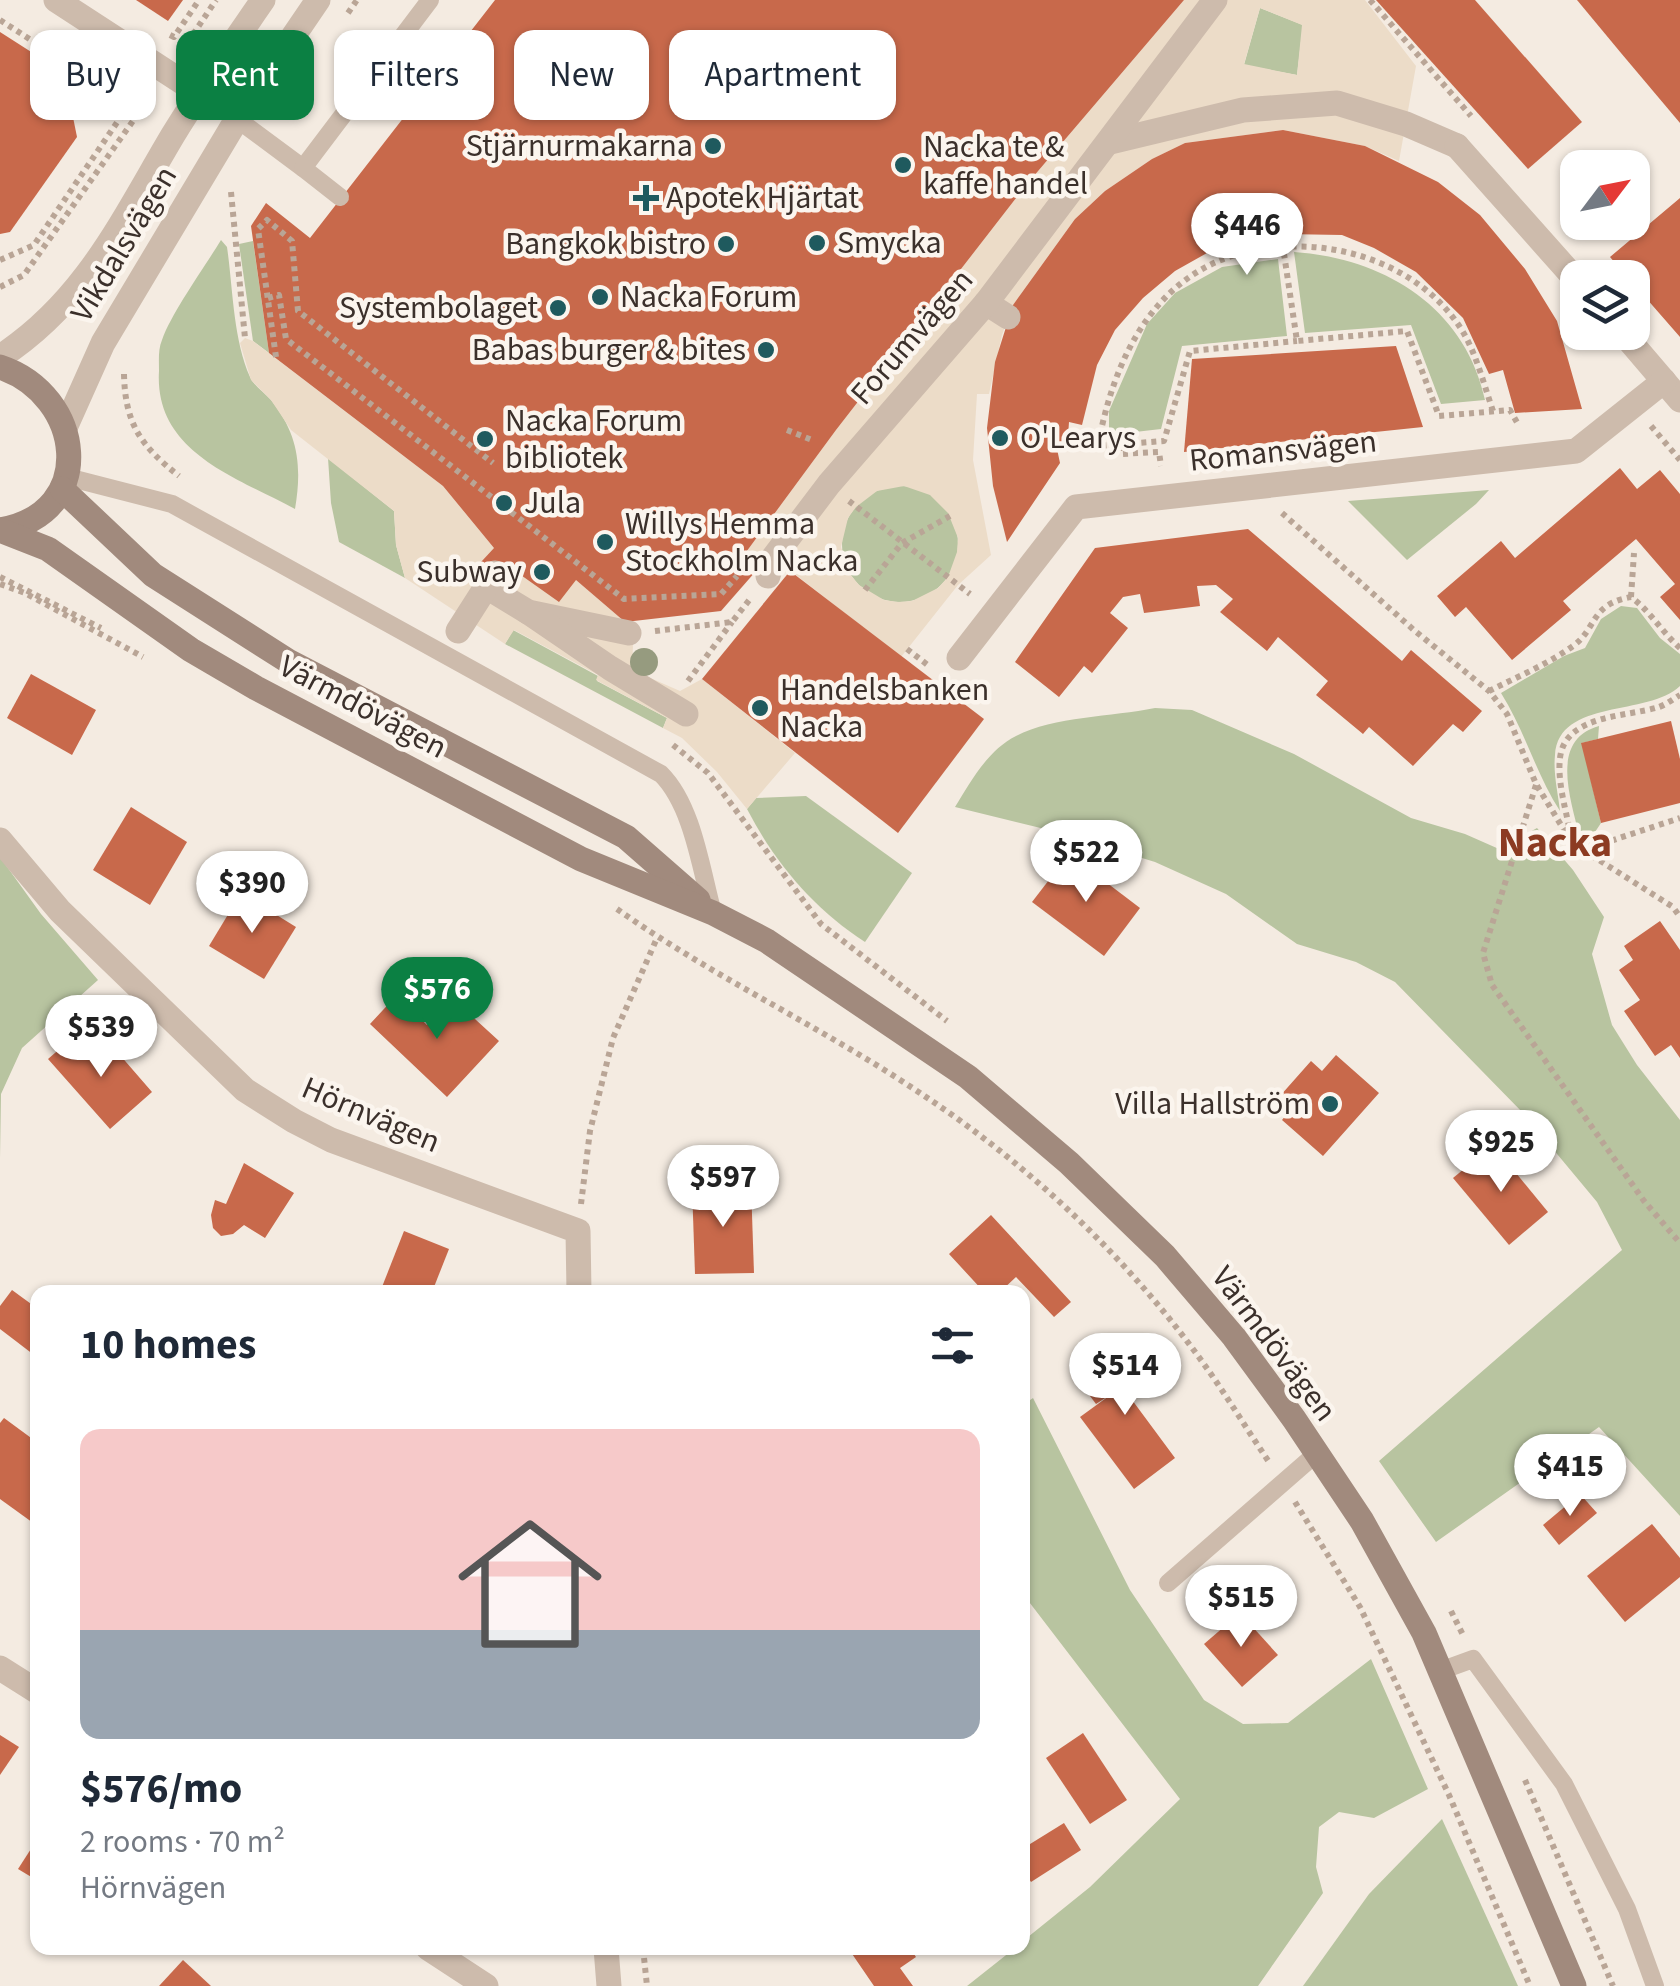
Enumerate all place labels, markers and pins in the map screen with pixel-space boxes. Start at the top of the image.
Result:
place label: Stjärnurmakarna [466,123,693,169]
place label: Nacka te & kaffe handel [923,124,1088,207]
marker: Stjärnurmakarna [702,135,724,157]
marker: Nacka te & kaffe handel [892,154,914,176]
place label: Apotek Hjärtat [666,175,859,221]
marker: Apotek Hjärtat [635,187,657,209]
pin: $446 [1188,193,1306,278]
place label: Smycka [837,220,942,266]
place label: Bangkok bistro [505,221,706,267]
marker: Smycka [806,232,828,254]
marker: Bangkok bistro [715,233,737,255]
place label: Nacka Forum [620,274,797,320]
place label: Systembolaget [339,285,538,331]
marker: Nacka Forum [589,286,611,308]
marker: Systembolaget [547,297,569,319]
place label: Babas burger & bites [472,327,746,373]
marker: Babas burger & bites [755,339,777,361]
place label: Nacka Forum bibliotek [505,398,682,481]
place label: O'Learys [1020,415,1136,461]
marker: O'Learys [989,427,1011,449]
marker: Nacka Forum bibliotek [474,428,496,450]
place label: Jula [524,480,581,526]
marker: Jula [493,492,515,514]
place label: Willys Hemma Stockholm Nacka [625,501,858,584]
marker: Willys Hemma Stockholm Nacka [594,531,616,553]
place label: Subway [416,549,522,595]
marker: Subway [531,561,553,583]
place label: Handelsbanken Nacka [780,667,989,750]
marker: Handelsbanken Nacka [749,697,771,719]
pin: $522 [1027,820,1145,905]
pin: $390 [193,851,311,936]
pin: $576 [378,957,496,1042]
pin: $539 [42,995,160,1080]
place label: Villa Hallström [1115,1081,1310,1127]
marker: Villa Hallström [1319,1093,1341,1115]
pin: $925 [1442,1110,1560,1195]
pin: $597 [664,1145,782,1230]
pin: $514 [1066,1333,1184,1418]
pin: $415 [1511,1434,1629,1519]
pin: $515 [1182,1565,1300,1650]

